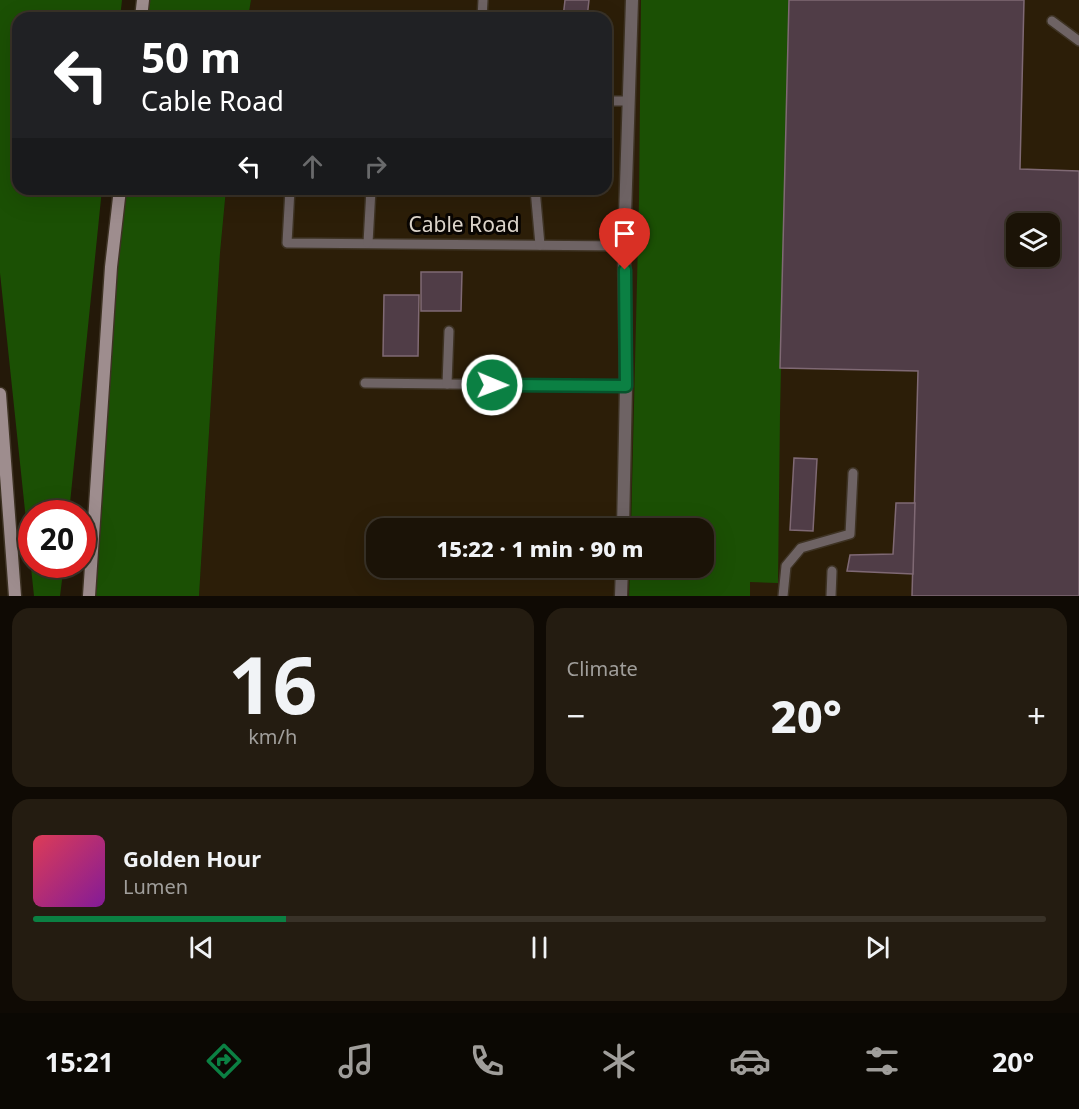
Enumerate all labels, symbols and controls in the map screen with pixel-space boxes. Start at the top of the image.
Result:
text: 50 m [141,28,241,85]
icon: left [42,36,120,114]
text: Cable Road [141,82,284,119]
icon: left [233,150,266,183]
icon: ahead [296,150,329,183]
icon: right [359,150,392,183]
pin [599,208,650,270]
street label: Cable Road [408,210,520,238]
map controls [1006,213,1060,267]
button: layers [1006,213,1060,267]
icon: arrive [608,217,641,250]
position arrow [460,353,524,417]
speed limit sign: 20 [18,500,96,578]
text: 15:22 · 1 min · 90 m [437,533,643,563]
text: 16 [228,631,317,737]
text: Climate [567,655,638,682]
text: 20° [771,685,842,746]
text: − [567,693,585,738]
text: + [1027,693,1046,738]
text: km/h [248,723,297,750]
text: Golden Hour [123,843,261,873]
text: Lumen [123,873,188,900]
icon: previous [185,931,218,964]
icon: pause [523,931,556,964]
icon: next [861,931,894,964]
icon: directions [203,1040,245,1082]
icon: music [335,1040,377,1082]
icon: phone [466,1040,508,1082]
icon: climate [598,1040,640,1082]
icon: car [729,1040,771,1082]
icon: filters [861,1040,903,1082]
text: 15:21 [45,1043,114,1080]
text: 20° [992,1043,1034,1080]

